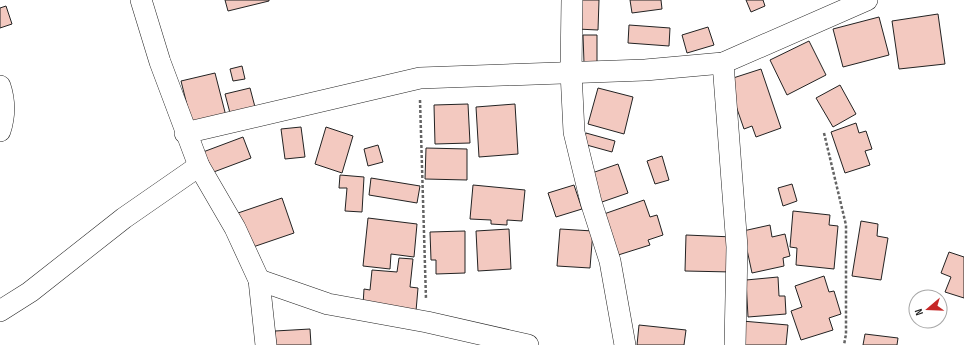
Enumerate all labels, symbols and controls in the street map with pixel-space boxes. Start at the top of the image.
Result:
north arrow [908,289,948,329]
text: N [912,307,926,317]

